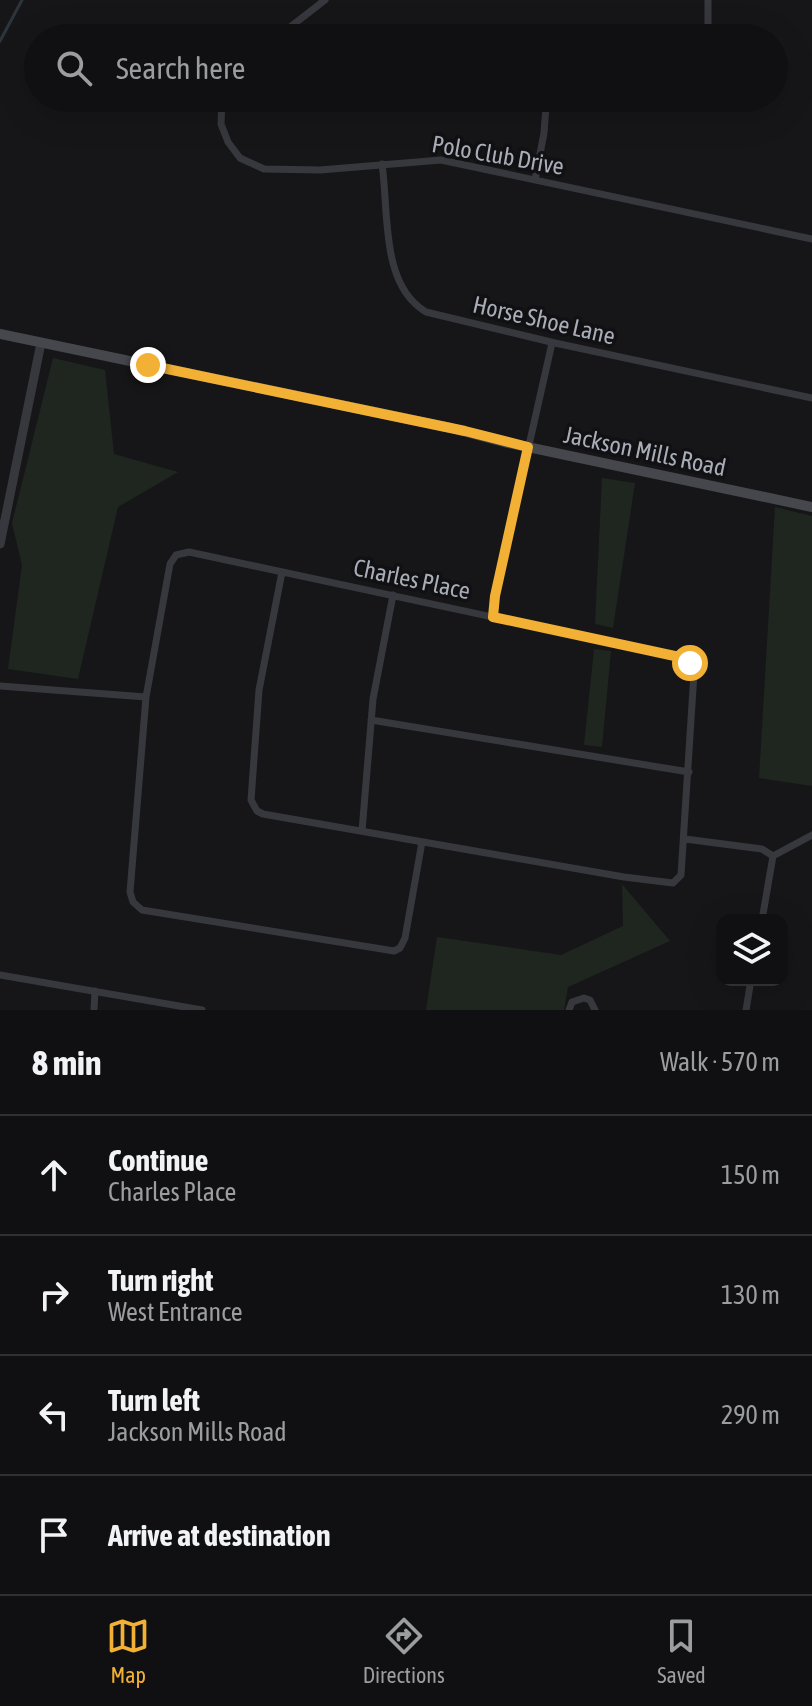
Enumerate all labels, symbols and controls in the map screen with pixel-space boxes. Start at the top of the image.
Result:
search box [24,24,788,112]
icon: search [52,46,96,90]
text: Search here [116,51,245,85]
street label: Polo Club Drive [430,130,566,180]
street label: Horse Shoe Lane [470,291,618,349]
route end [130,347,166,383]
street label: Jackson Mills Road [562,421,728,481]
street label: Charles Place [351,553,473,605]
route start [672,645,708,681]
map controls [716,914,788,986]
button: layers [716,914,788,986]
text: 8 min [32,1043,101,1082]
text: Walk · 570 m [660,1047,780,1077]
text: Continue [108,1143,208,1177]
icon: ahead [32,1153,76,1197]
text: 150 m [721,1160,780,1190]
text: Charles Place [108,1177,236,1207]
text: Turn right [108,1263,214,1297]
icon: right [32,1273,76,1317]
text: 130 m [721,1280,780,1310]
text: West Entrance [108,1297,243,1327]
text: Turn left [108,1383,200,1417]
icon: left [32,1393,76,1437]
text: 290 m [721,1400,780,1430]
text: Jackson Mills Road [108,1417,287,1447]
icon: arrive [32,1513,76,1557]
text: Arrive at destination [108,1518,330,1552]
tab: Map [106,1614,150,1688]
tab: Directions [363,1614,445,1688]
tab: Saved [657,1614,706,1688]

